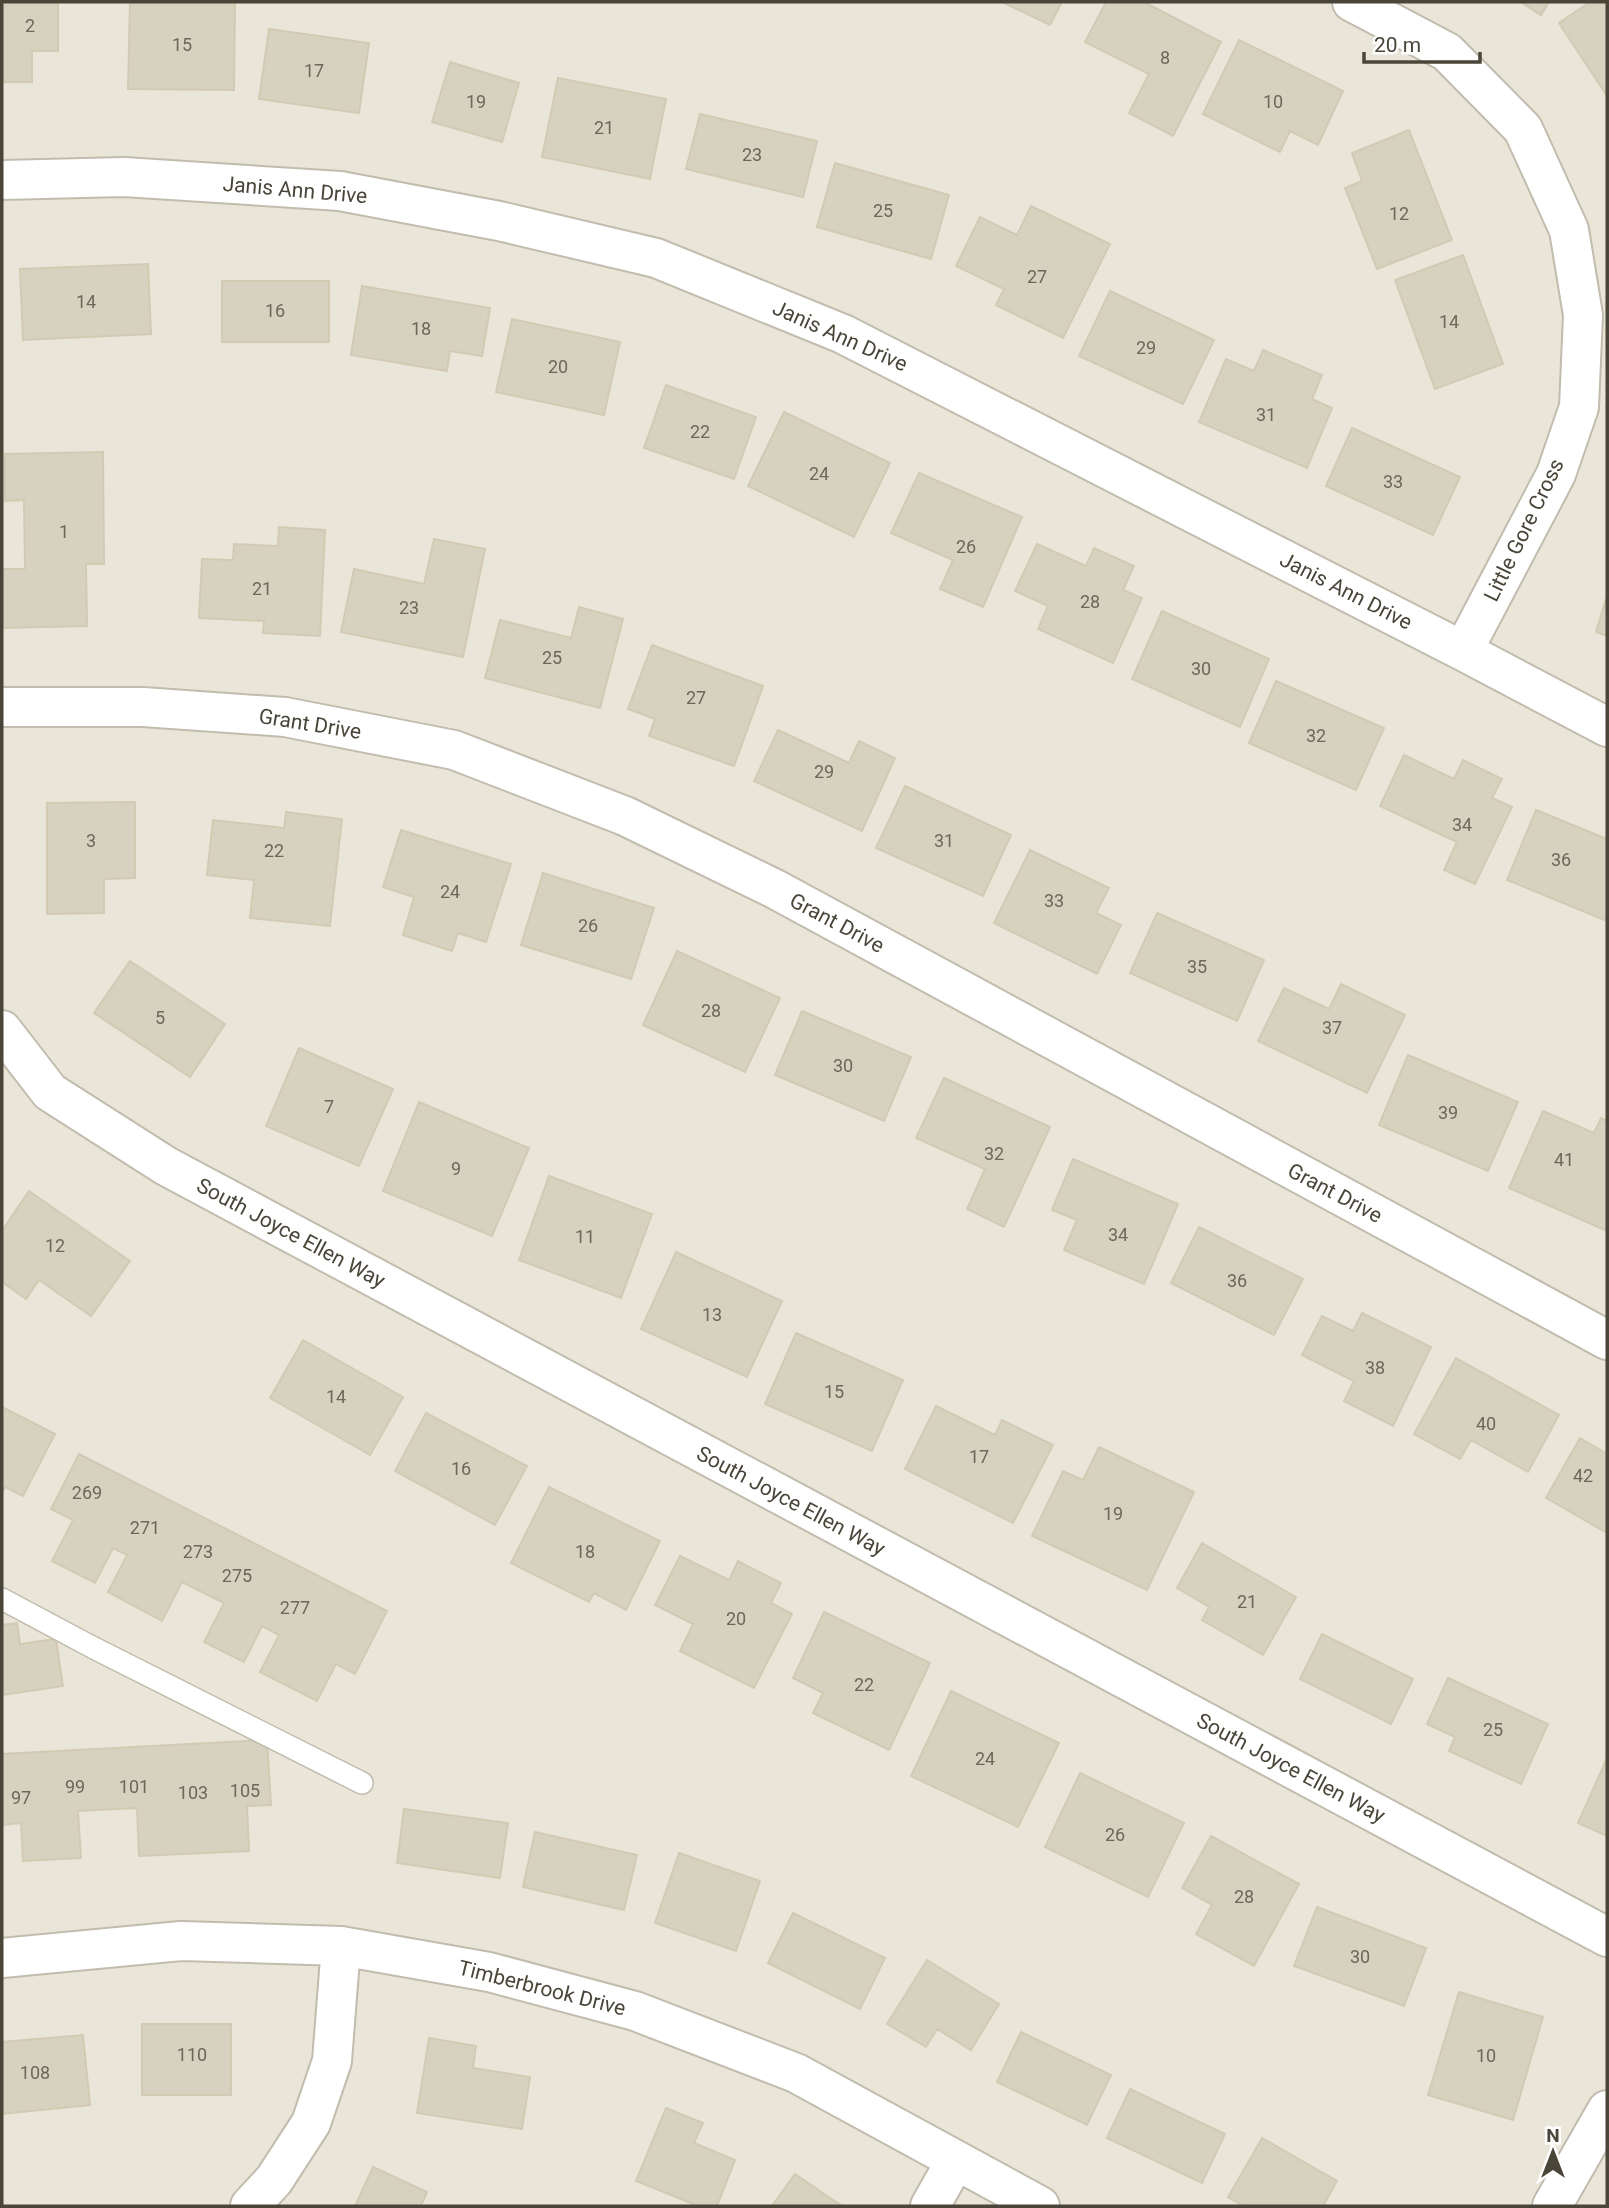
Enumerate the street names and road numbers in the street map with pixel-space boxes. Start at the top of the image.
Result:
street label: Janis Ann Drive [222,172,368,208]
street label: Janis Ann Drive [769,296,911,376]
street label: Little Gore Cross [1479,455,1569,605]
street label: Janis Ann Drive [1276,547,1416,635]
street label: Grant Drive [257,704,363,744]
street label: Grant Drive [786,888,888,958]
street label: Grant Drive [1284,1158,1386,1228]
street label: South Joyce Ellen Way [193,1173,389,1293]
street label: South Joyce Ellen Way [693,1441,889,1561]
street label: South Joyce Ellen Way [1193,1708,1389,1828]
street label: Timberbrook Drive [456,1956,628,2020]

